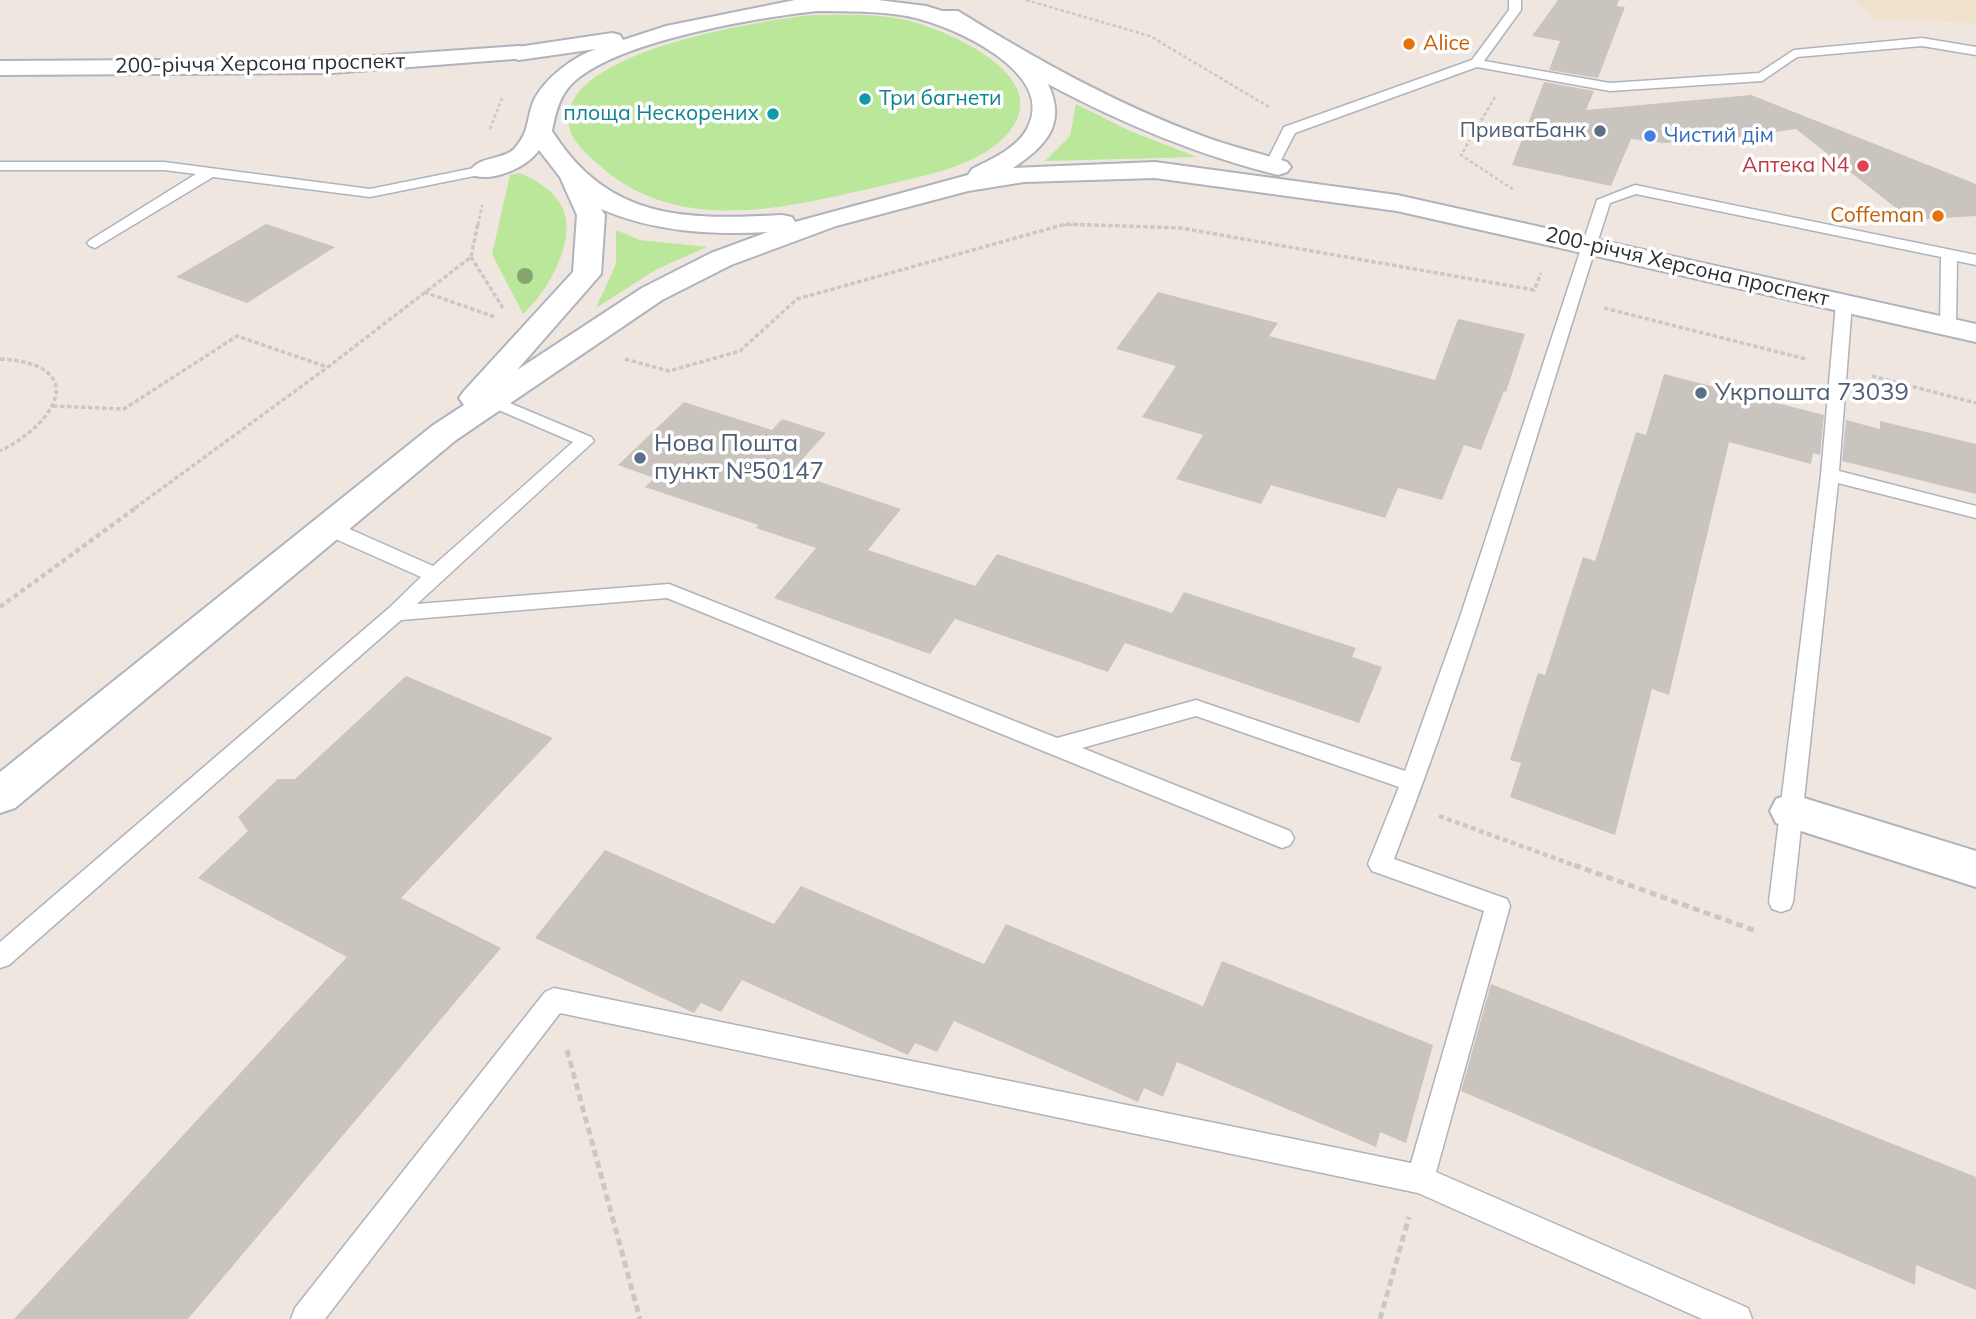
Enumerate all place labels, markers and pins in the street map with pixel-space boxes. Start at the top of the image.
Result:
place label: Alice [1423,31,1470,57]
marker: Alice [1401,36,1417,52]
place label: Три багнети [879,86,1001,112]
marker: Три багнети [857,91,873,107]
place label: площа Нескорених [563,101,759,127]
marker: площа Нескорених [765,106,781,122]
place label: ПриватБанк [1460,118,1586,144]
marker: ПриватБанк [1592,123,1608,139]
place label: Чистий дім [1664,123,1774,149]
marker: Чистий дім [1642,128,1658,144]
place label: Аптека N4 [1742,153,1849,179]
marker: Аптека N4 [1855,158,1871,174]
place label: Coffeman [1830,203,1924,229]
marker: Coffeman [1930,208,1946,224]
place label: Укрпошта 73039 [1715,379,1909,407]
marker: Укрпошта 73039 [1693,385,1709,401]
place label: Нова Пошта пункт №50147 [654,430,824,486]
marker: Нова Пошта пункт №50147 [632,450,648,466]

